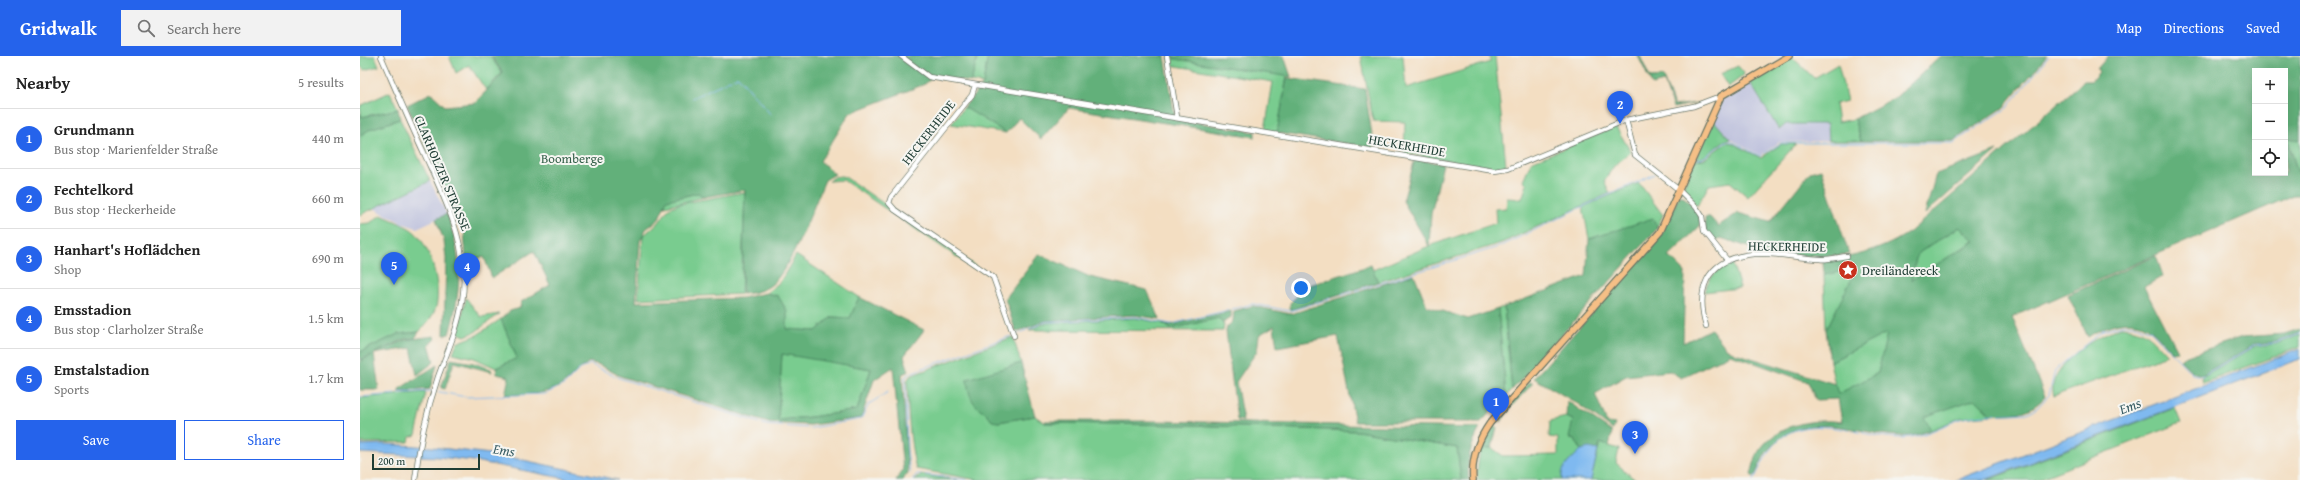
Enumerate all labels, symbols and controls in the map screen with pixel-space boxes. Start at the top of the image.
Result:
search box [121,10,401,46]
text: Gridwalk [20,14,97,42]
icon: search [135,17,157,39]
text: Search here [167,18,241,39]
text: Map [2116,18,2142,38]
text: Directions [2164,18,2224,38]
text: Saved [2246,18,2280,38]
map controls [2252,68,2288,176]
button: + [2252,68,2288,104]
text: Nearby [16,70,70,95]
text: 5 results [298,73,344,92]
pin: 2 [1607,91,1633,124]
street label: HECKERHEIDE [897,96,960,169]
button: − [2252,104,2288,140]
street label: CLARHOLZER STRASSE [410,113,476,234]
text: Grundmann [54,119,134,140]
text: 1 [26,129,32,148]
text: 440 m [312,129,344,148]
street label: HECKERHEIDE [1367,129,1447,162]
text: Bus stop · Marienfelder Straße [54,140,218,159]
button: locate [2252,140,2288,176]
park label: Boomberge [541,149,603,168]
text: Fechtelkord [54,179,133,200]
text: 2 [26,189,32,208]
text: 660 m [312,189,344,208]
text: Bus stop · Heckerheide [54,200,176,219]
street label: HECKERHEIDE [1748,236,1826,257]
text: Hanhart's Hoflädchen [54,239,200,260]
text: 3 [26,249,32,268]
text: 690 m [312,249,344,268]
pin: 5 [381,252,407,285]
pin: 4 [454,253,480,286]
place icon: Dreiländereck [1837,259,1859,281]
text: Shop [54,260,81,279]
place label: Dreiländereck [1862,261,1939,280]
your location [1291,278,1311,298]
text: Emsstadion [54,299,131,320]
text: 4 [26,309,32,328]
text: 1.5 km [308,309,344,328]
text: Bus stop · Clarholzer Straße [54,320,204,339]
text: Emstalstadion [54,359,149,380]
text: 5 [26,369,32,388]
text: 1.7 km [308,369,344,388]
text: Sports [54,380,89,399]
pin: 1 [1483,388,1509,421]
water label: Ems [2115,393,2144,420]
button: Save [16,420,176,460]
button: Share [184,420,344,460]
pin: 3 [1622,421,1648,454]
water label: Ems [491,438,516,462]
scale bar [372,452,480,471]
text: 200 m [378,453,405,469]

